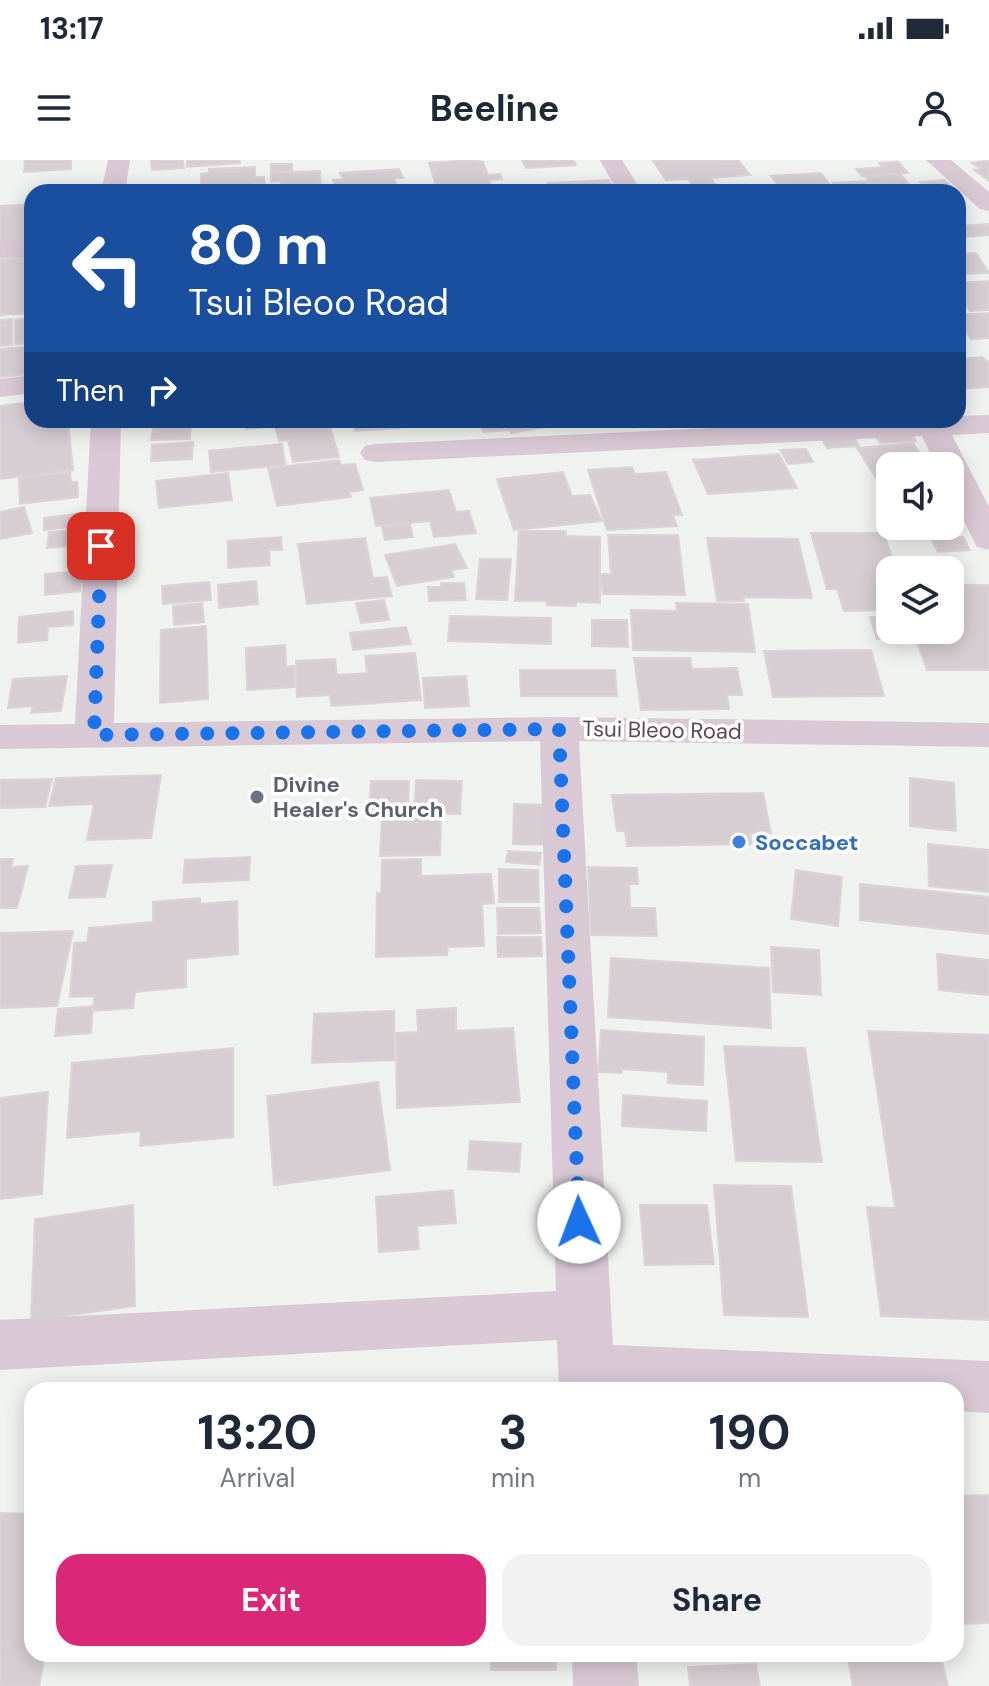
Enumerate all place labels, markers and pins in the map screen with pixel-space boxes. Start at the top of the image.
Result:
pin [67,512,135,580]
place label: Divine Healer's Church [273,770,443,824]
marker: Divine Healer's Church [248,788,266,806]
place label: Soccabet [755,828,858,857]
marker: Soccabet [730,833,748,851]

